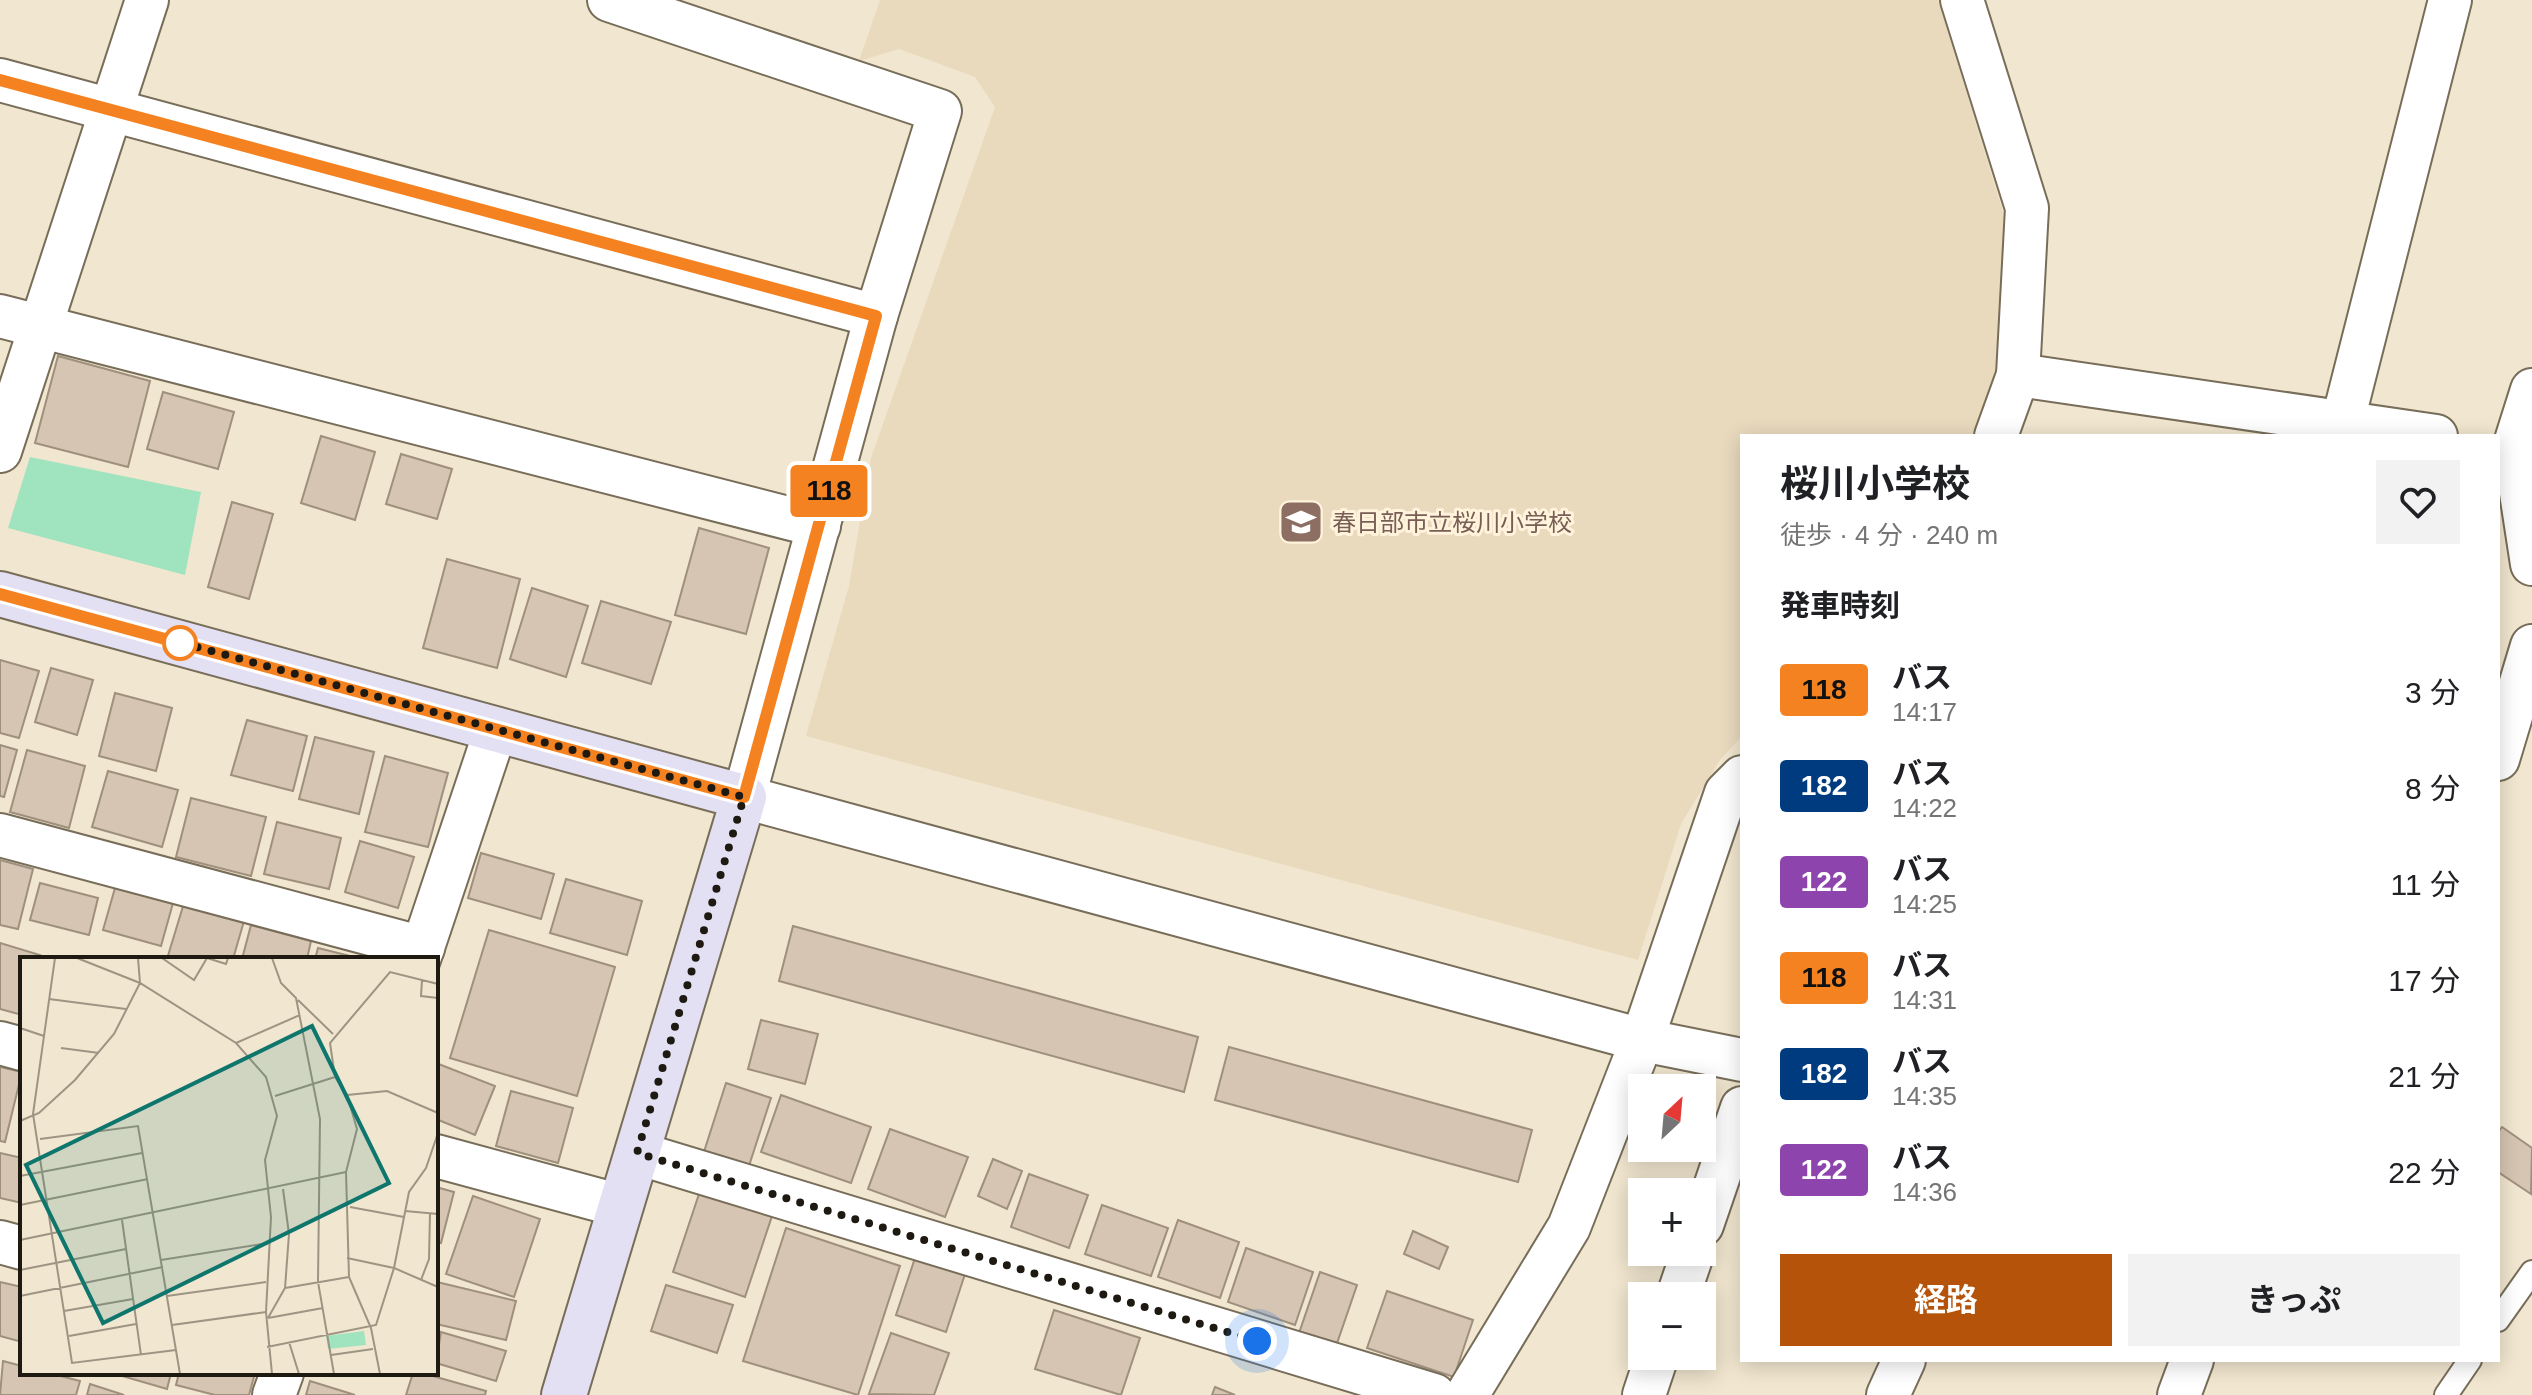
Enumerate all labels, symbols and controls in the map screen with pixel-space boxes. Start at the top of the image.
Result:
button: heart [2376,460,2460,544]
text: 桜川小学校 [1780,463,1970,505]
line badge: 118 [783,465,875,517]
text: 118 [806,475,852,506]
school or university icon: 春日部市立桜川小学校 [1277,498,1325,546]
place label: 春日部市立桜川小学校 [1332,509,1572,536]
text: 徒歩 · 4 分 · 240 m [1780,520,1998,550]
text: 発車時刻 [1780,589,1900,622]
unlabelled marker [163,626,197,660]
text: バス [1892,661,1952,694]
text: 118 [1801,674,1847,705]
text: 3 分 [2405,676,2460,709]
text: 14:17 [1892,697,1957,727]
text: バス [1892,757,1952,790]
text: 182 [1801,770,1847,801]
text: 8 分 [2405,772,2460,805]
text: 14:22 [1892,793,1957,823]
text: バス [1892,853,1952,886]
text: 122 [1801,866,1847,897]
text: 11 分 [2391,868,2460,901]
text: 14:25 [1892,889,1957,919]
text: バス [1892,949,1952,982]
inset map [20,957,438,1375]
text: 118 [1801,962,1847,993]
text: 17 分 [2388,964,2460,997]
text: 14:31 [1892,985,1957,1015]
text: バス [1892,1045,1952,1078]
text: 182 [1801,1058,1847,1089]
text: 21 分 [2388,1060,2460,1093]
north arrow [1628,1074,1716,1162]
map controls [1628,1074,1716,1370]
text: 14:35 [1892,1081,1957,1111]
text: バス [1892,1141,1952,1174]
text: 122 [1801,1154,1847,1185]
text: 22 分 [2388,1156,2460,1189]
text: 14:36 [1892,1177,1957,1207]
button: + [1628,1178,1716,1266]
button: 経路 [1780,1254,2112,1346]
button: きっぷ [2128,1254,2460,1346]
button: − [1628,1282,1716,1370]
your location [1237,1321,1277,1361]

